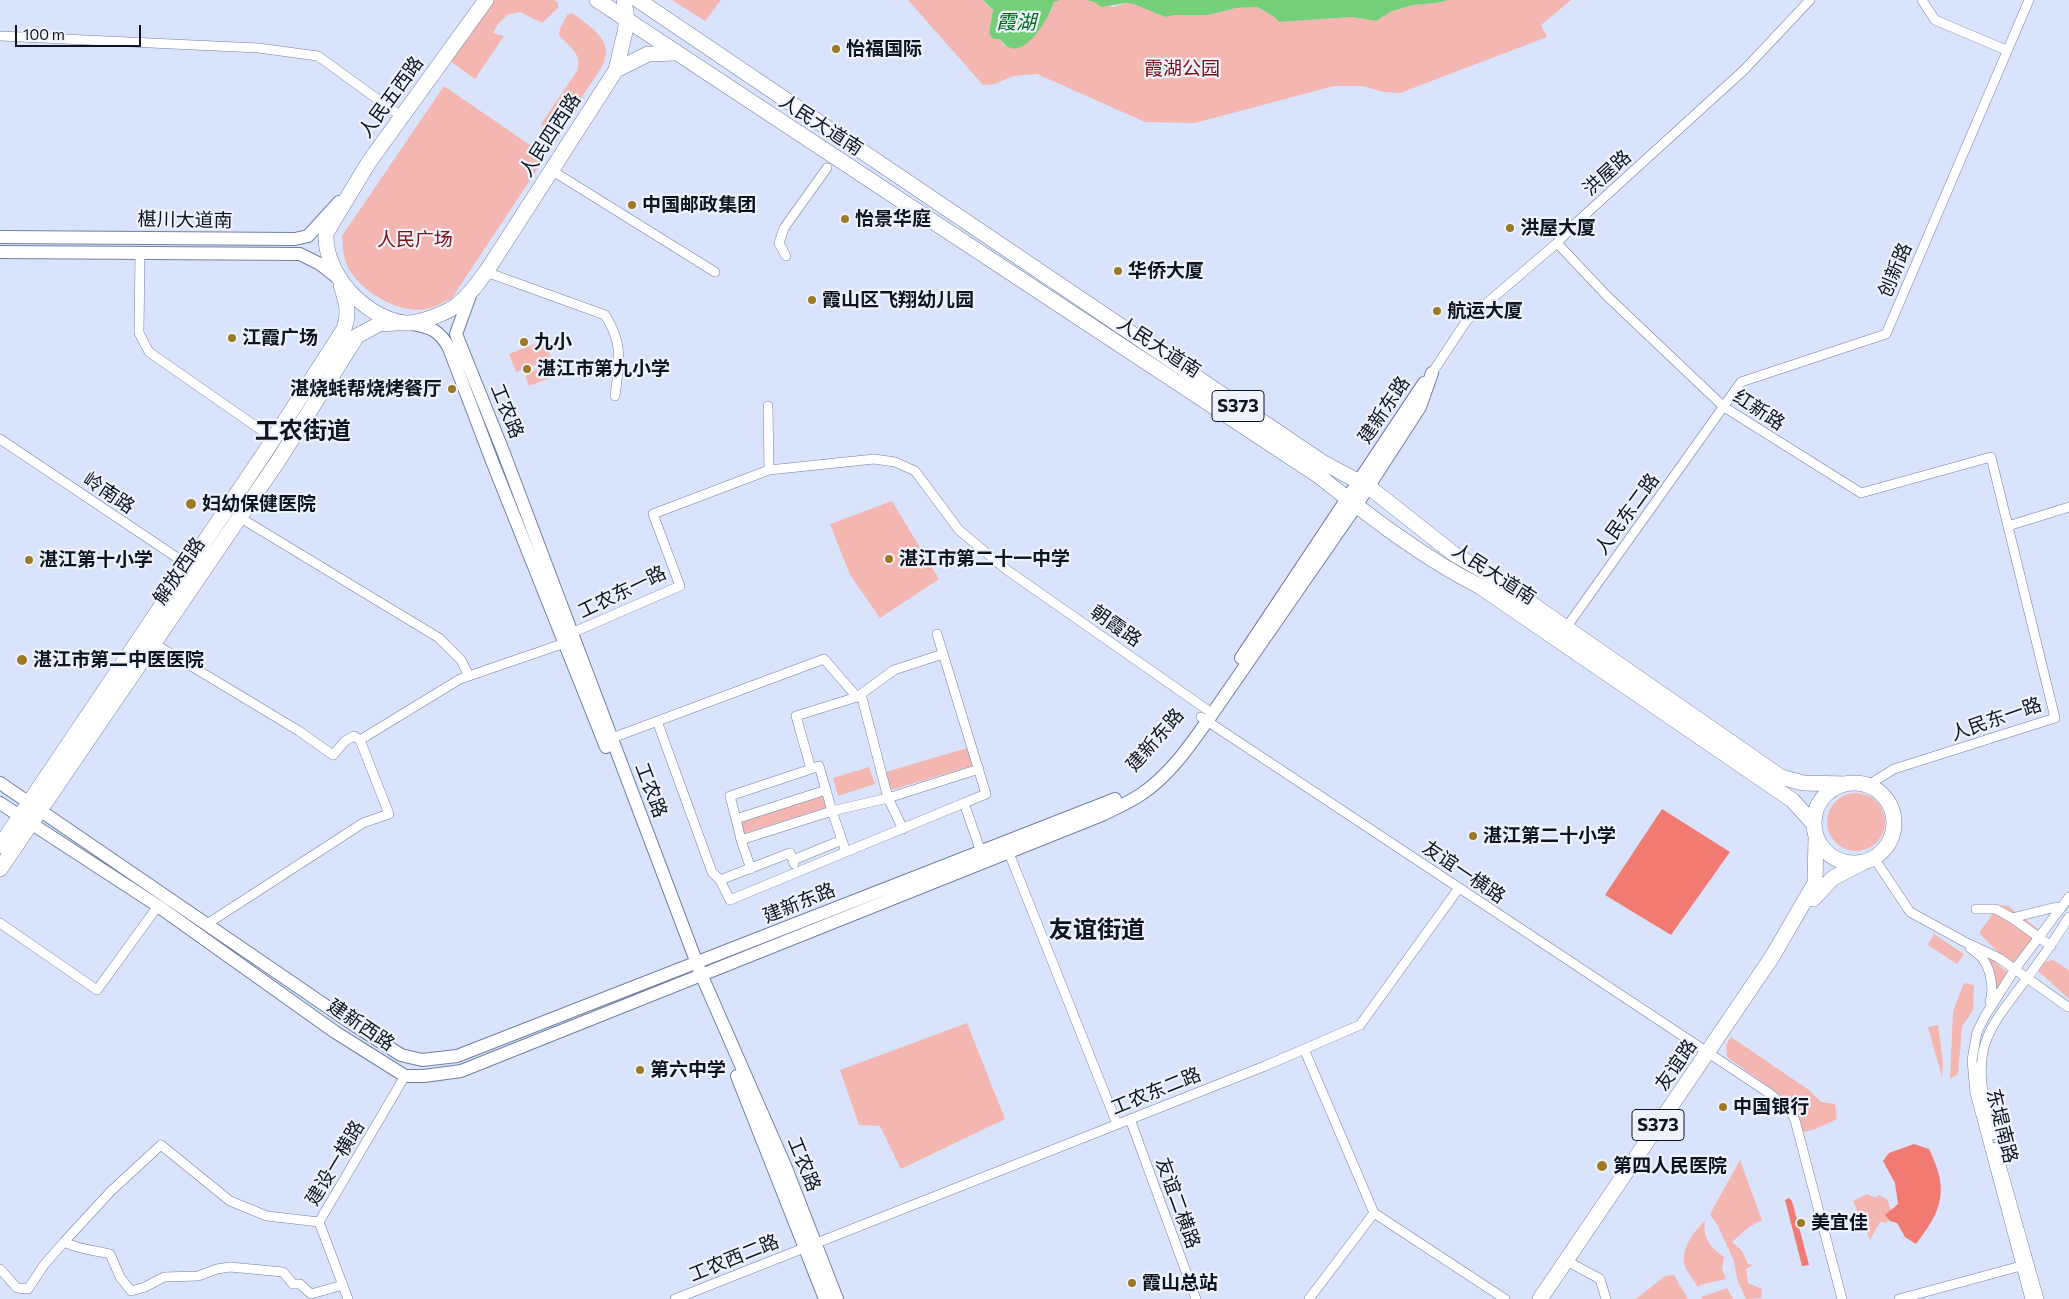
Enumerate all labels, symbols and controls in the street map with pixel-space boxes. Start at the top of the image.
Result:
water label: 霞湖 [996,10,1036,34]
scale bar [18,15,144,47]
text: 100 m [23,25,65,43]
place label: 怡福国际 [846,38,922,60]
marker: 怡福国际 [830,43,842,55]
street label: 人民五西路 [354,52,428,142]
park label: 霞湖公园 [1144,58,1220,80]
street label: 人民四西路 [515,89,585,181]
street label: 人民大道南 [775,90,867,160]
street label: 洪屋路 [1578,145,1636,201]
place label: 中国邮政集团 [642,194,756,216]
marker: 中国邮政集团 [626,199,638,211]
street label: 椹川大道南 [137,208,233,232]
place label: 怡景华庭 [855,208,931,230]
marker: 怡景华庭 [839,213,851,225]
place label: 洪屋大厦 [1520,217,1596,239]
marker: 洪屋大厦 [1504,222,1516,234]
park label: 人民广场 [377,229,453,251]
street label: 创新路 [1873,239,1917,301]
place label: 华侨大厦 [1128,260,1204,282]
marker: 华侨大厦 [1112,265,1124,277]
place label: 霞山区飞翔幼儿园 [822,289,974,311]
marker: 霞山区飞翔幼儿园 [806,294,818,306]
place label: 航运大厦 [1447,300,1523,322]
marker: 航运大厦 [1431,305,1443,317]
street label: 人民大道南 [1113,312,1205,382]
place label: 江霞广场 [242,327,318,349]
place label: 九小 [534,331,572,353]
marker: 江霞广场 [226,332,238,344]
marker: 九小 [518,336,530,348]
place label: 湛江市第九小学 [537,358,670,380]
marker: 湛江市第九小学 [521,363,533,375]
street label: 建新东路 [1353,372,1415,448]
place label: 湛烧蚝帮烧烤餐厅 [290,378,442,400]
street label: 工农路 [486,380,528,442]
marker: 湛烧蚝帮烧烤餐厅 [446,383,458,395]
street label: 红新路 [1729,385,1789,435]
road number: S373 [1212,391,1264,422]
district label: 工农街道 [255,417,351,445]
street label: 岭南路 [79,468,139,518]
street label: 人民东二路 [1590,469,1664,559]
place label: 妇幼保健医院 [202,493,316,515]
marker: 妇幼保健医院 [184,497,198,511]
street label: 解放西路 [148,533,210,609]
street label: 人民大道南 [1448,539,1540,609]
place label: 湛江市第二十一中学 [899,548,1070,570]
place label: 湛江第十小学 [39,549,153,571]
marker: 湛江市第二十一中学 [883,553,895,565]
marker: 湛江第十小学 [23,554,35,566]
street label: 工农东一路 [574,561,670,623]
street label: 朝霞路 [1086,600,1146,652]
place label: 湛江市第二中医医院 [33,649,204,671]
marker: 湛江市第二中医医院 [15,653,29,667]
street label: 人民东一路 [1947,693,2045,745]
street label: 建新东路 [1121,704,1189,776]
street label: 工农路 [630,759,672,821]
place label: 湛江第二十小学 [1483,825,1616,847]
marker: 湛江第二十小学 [1467,830,1479,842]
street label: 友谊一横路 [1418,836,1510,908]
street label: 建新东路 [759,878,839,928]
district label: 友谊街道 [1049,916,1145,944]
street label: 建新西路 [323,994,399,1056]
street label: 友谊路 [1650,1035,1702,1095]
place label: 第六中学 [650,1059,726,1081]
street label: 工农东二路 [1108,1063,1204,1119]
marker: 第六中学 [634,1064,646,1076]
street label: 东堤南路 [1982,1086,2022,1166]
place label: 中国银行 [1733,1096,1809,1118]
marker: 中国银行 [1717,1101,1729,1113]
road number: S373 [1632,1110,1684,1140]
street label: 建设一横路 [301,1116,369,1210]
street label: 工农路 [783,1133,825,1195]
street label: 友谊二横路 [1151,1154,1205,1252]
place label: 第四人民医院 [1613,1155,1727,1177]
marker: 第四人民医院 [1595,1159,1609,1173]
place label: 美宜佳 [1811,1212,1868,1234]
marker: 美宜佳 [1795,1217,1807,1229]
street label: 工农西二路 [686,1230,782,1286]
place label: 霞山总站 [1142,1272,1218,1294]
marker: 霞山总站 [1126,1277,1138,1289]

